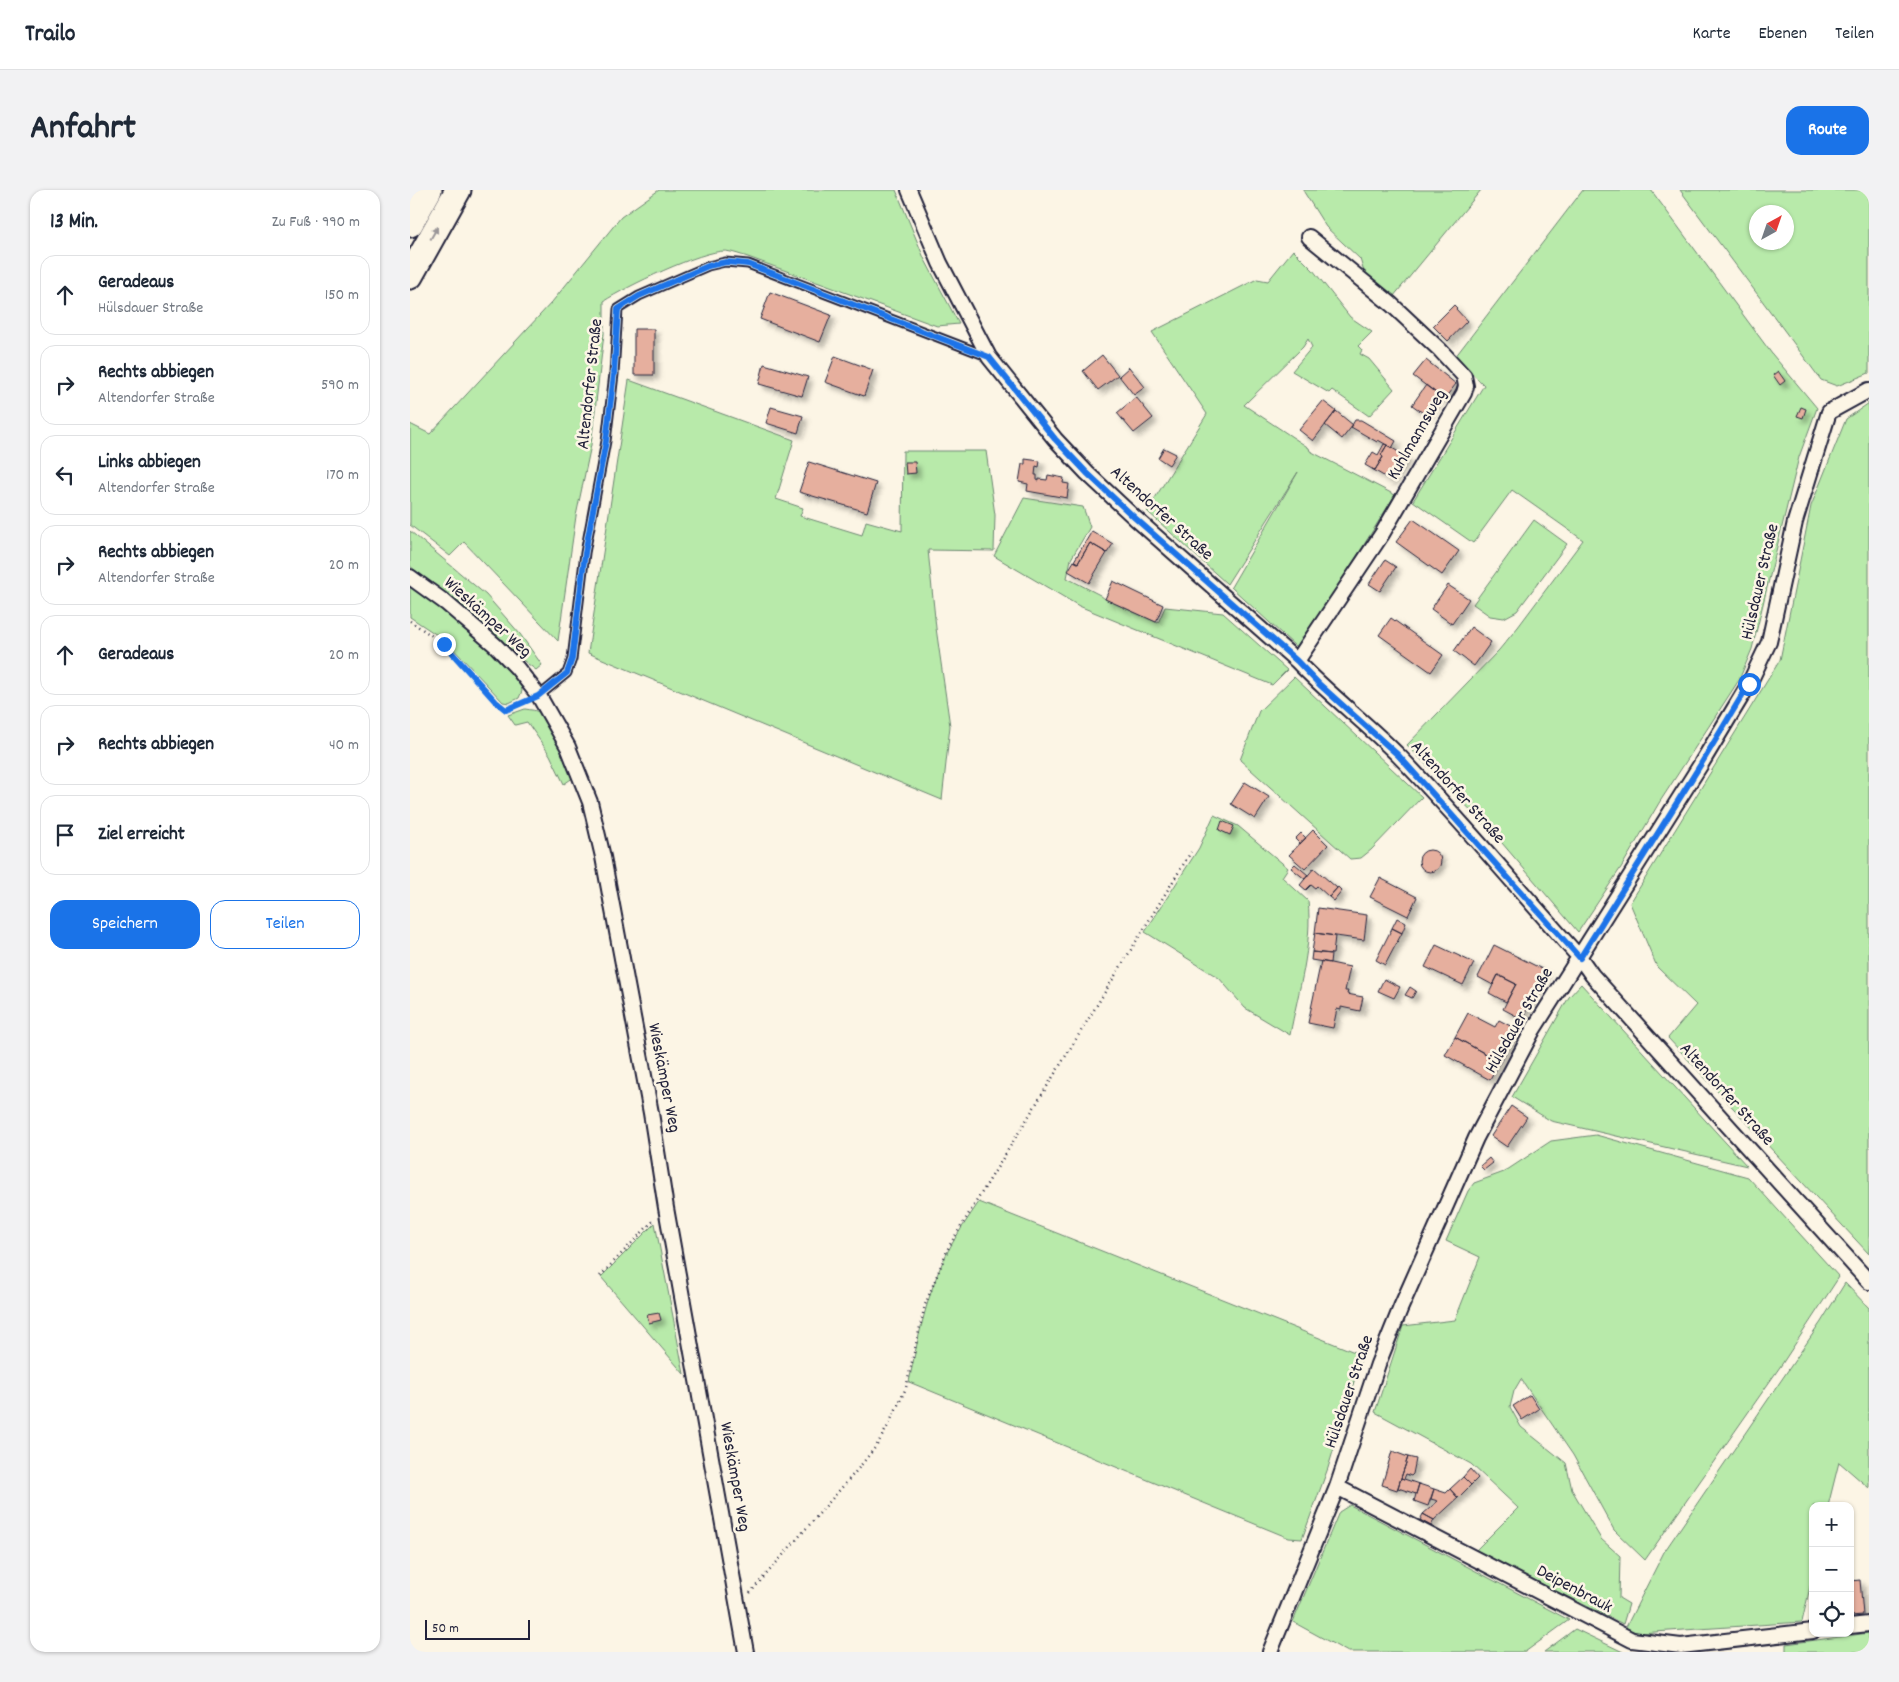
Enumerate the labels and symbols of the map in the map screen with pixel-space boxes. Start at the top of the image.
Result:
north arrow [1749,205,1794,250]
one-way arrow [429,226,438,240]
street label: Altendorfer Straße [572,317,610,451]
street label: Kuhlmannsweg [1382,385,1454,485]
street label: Altendorfer Straße [1104,461,1218,567]
street label: Hülsdauer Straße [1736,521,1787,642]
street label: Wieskämper Weg [437,572,537,665]
route end [433,633,456,656]
route start [1738,673,1761,696]
street label: Altendorfer Straße [1404,736,1510,850]
street label: Hülsdauer Straße [1480,963,1560,1079]
street label: Wieskämper Weg [640,1021,686,1135]
street label: Altendorfer Straße [1673,1038,1779,1152]
street label: Hülsdauer Straße [1319,1332,1381,1452]
street label: Wieskämper Weg [712,1420,756,1534]
street label: Deipenbrauk [1531,1559,1617,1621]
scale bar [425,1617,530,1640]

